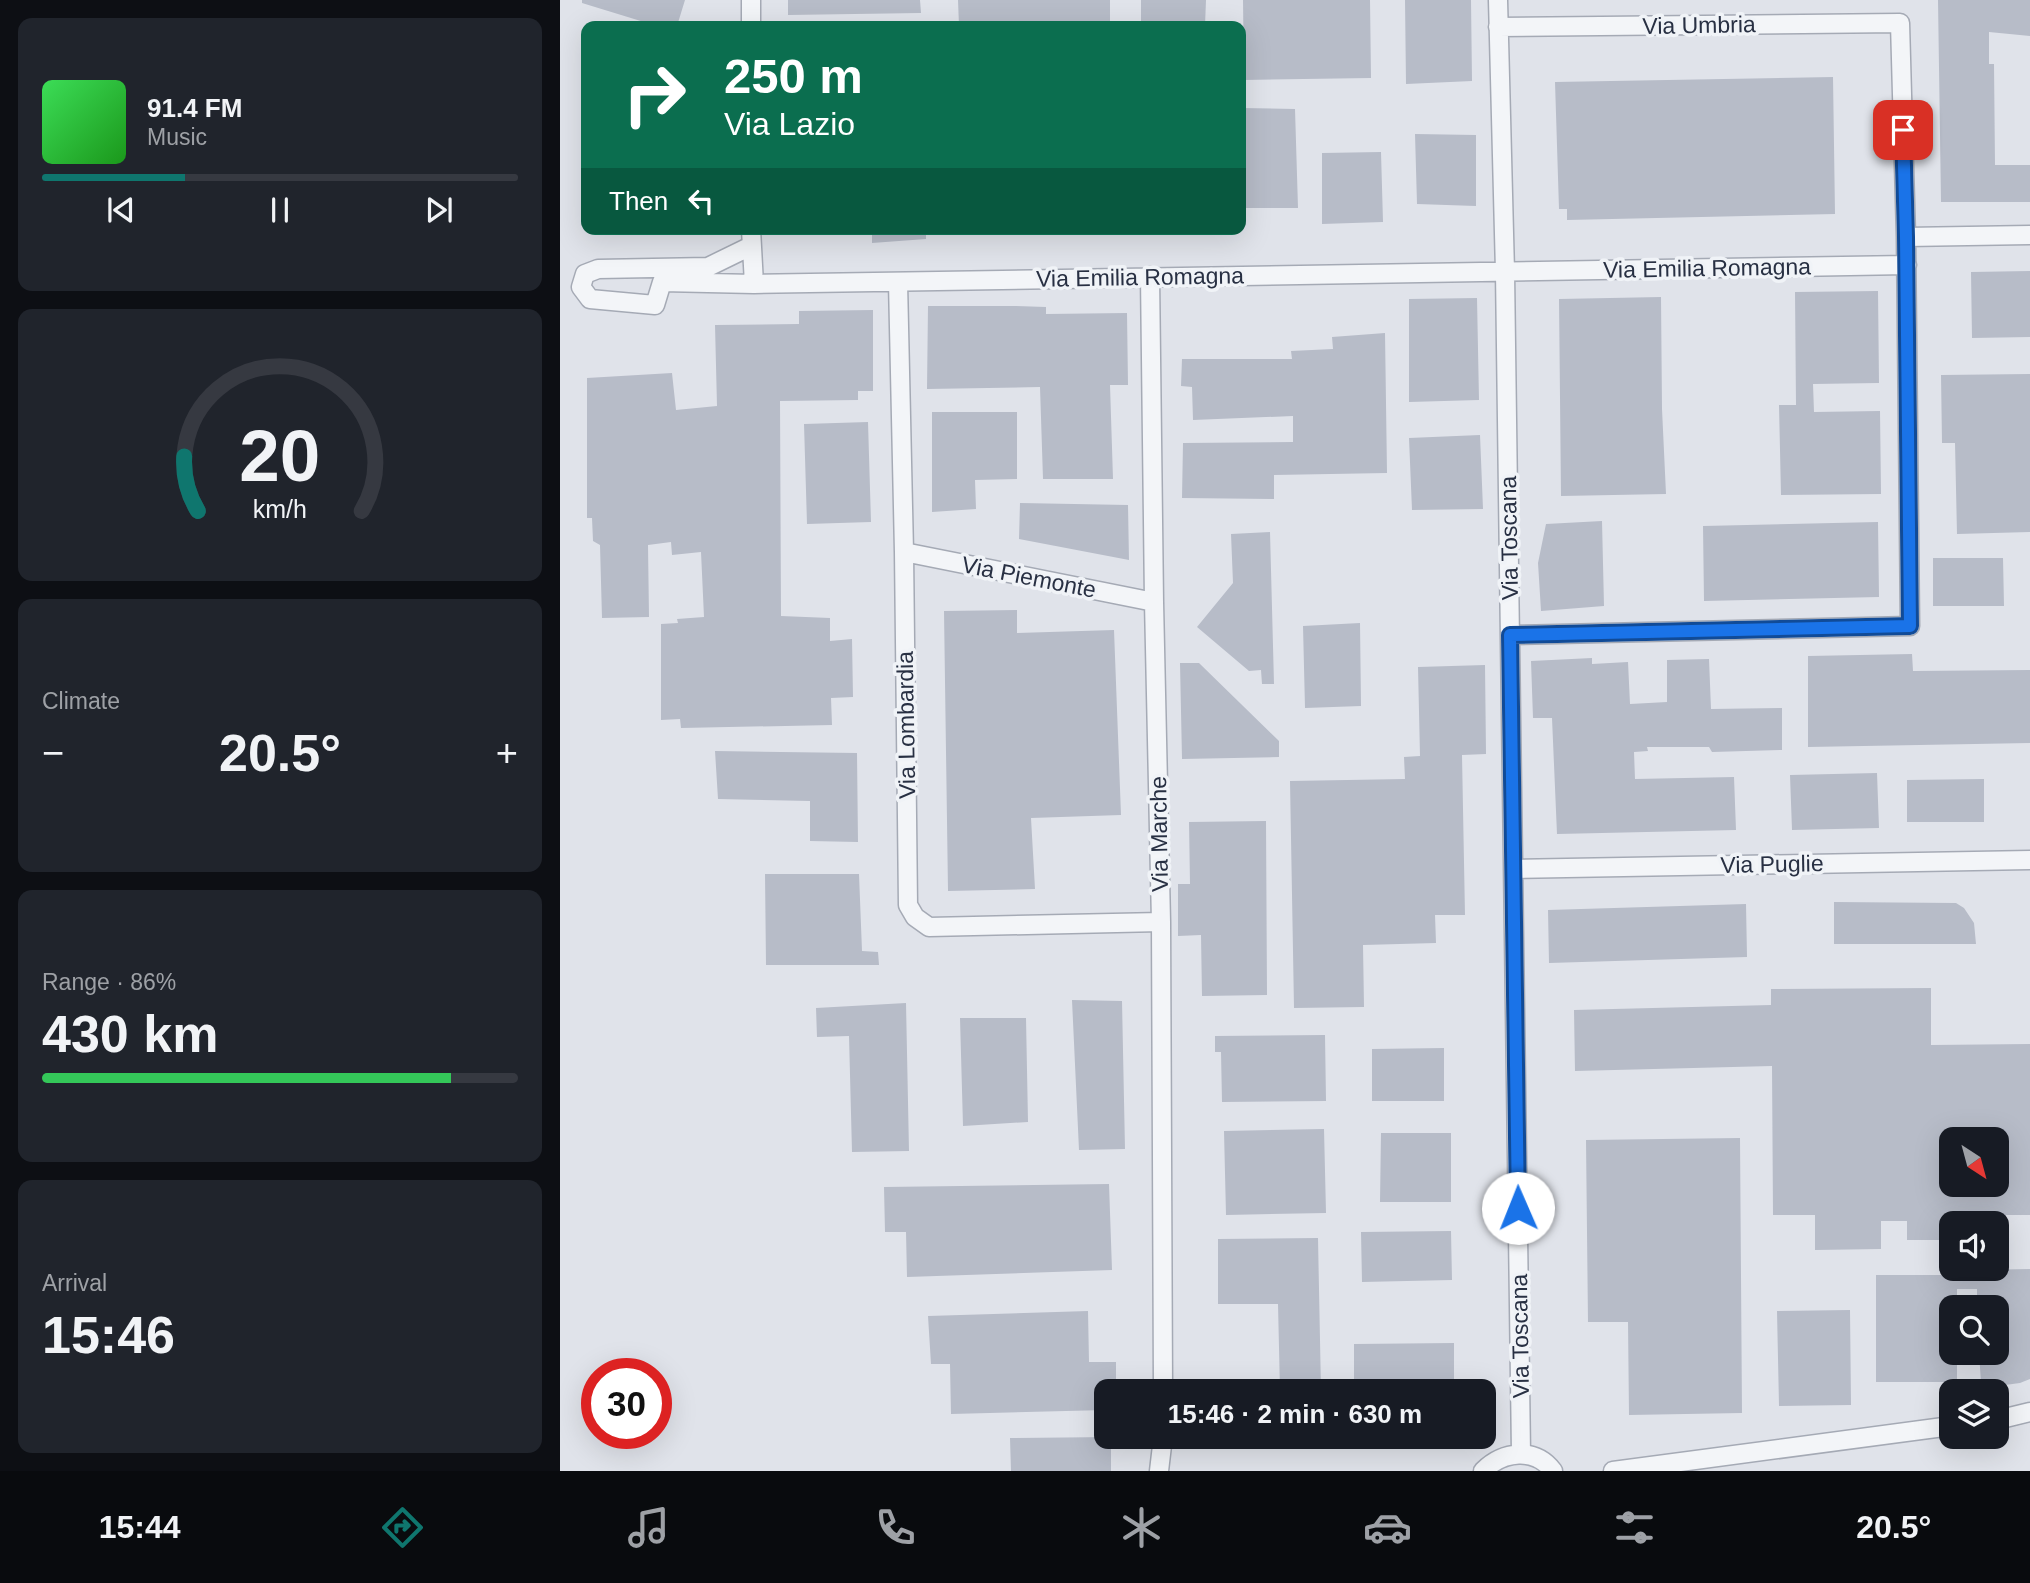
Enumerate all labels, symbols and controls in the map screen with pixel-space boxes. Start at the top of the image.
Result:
street label: Via Umbria [1642,11,1756,39]
icon: right [609,49,700,140]
text: 250 m [724,49,863,103]
text: 91.4 FM [147,93,242,123]
pin [1873,100,1933,160]
text: Via Lazio [724,106,855,142]
icon: arrive [1884,111,1922,149]
text: Music [147,124,207,150]
icon: left [682,182,720,220]
text: Then [609,186,668,216]
icon: previous [102,191,140,229]
icon: pause [261,191,299,229]
icon: next [420,191,458,229]
street label: Via Emilia Romagna [1603,253,1811,283]
street label: Via Emilia Romagna [1036,262,1244,292]
text: 20 [240,415,320,496]
street label: Via Toscana [1495,475,1523,600]
text: km/h [253,495,307,523]
street label: Via Piemonte [960,551,1098,603]
street label: Via Lombardia [892,651,920,799]
text: Climate [42,688,120,714]
text: 20.5° [219,724,341,782]
text: − [42,732,64,774]
text: + [496,732,518,774]
street label: Via Marche [1145,776,1173,892]
street label: Via Puglie [1720,850,1824,878]
text: Range · 86% [42,969,176,995]
text: 430 km [42,1005,218,1063]
north arrow [1939,1127,2009,1197]
map controls [1939,1127,2009,1449]
position arrow [1481,1171,1555,1245]
button: sound [1939,1211,2009,1281]
text: Arrival [42,1270,107,1296]
street label: Via Toscana [1506,1273,1534,1398]
button: search [1939,1295,2009,1365]
text: 15:46 [42,1306,175,1364]
speed limit sign: 30 [581,1358,672,1449]
button: layers [1939,1379,2009,1449]
text: 15:46 · 2 min · 630 m [1168,1399,1422,1429]
icon: directions [378,1503,427,1552]
icon: music [624,1503,673,1552]
icon: phone [871,1503,920,1552]
icon: climate [1117,1503,1166,1552]
icon: car [1363,1503,1412,1552]
icon: filters [1610,1503,1659,1552]
text: 15:44 [99,1509,181,1545]
text: 20.5° [1856,1509,1931,1545]

